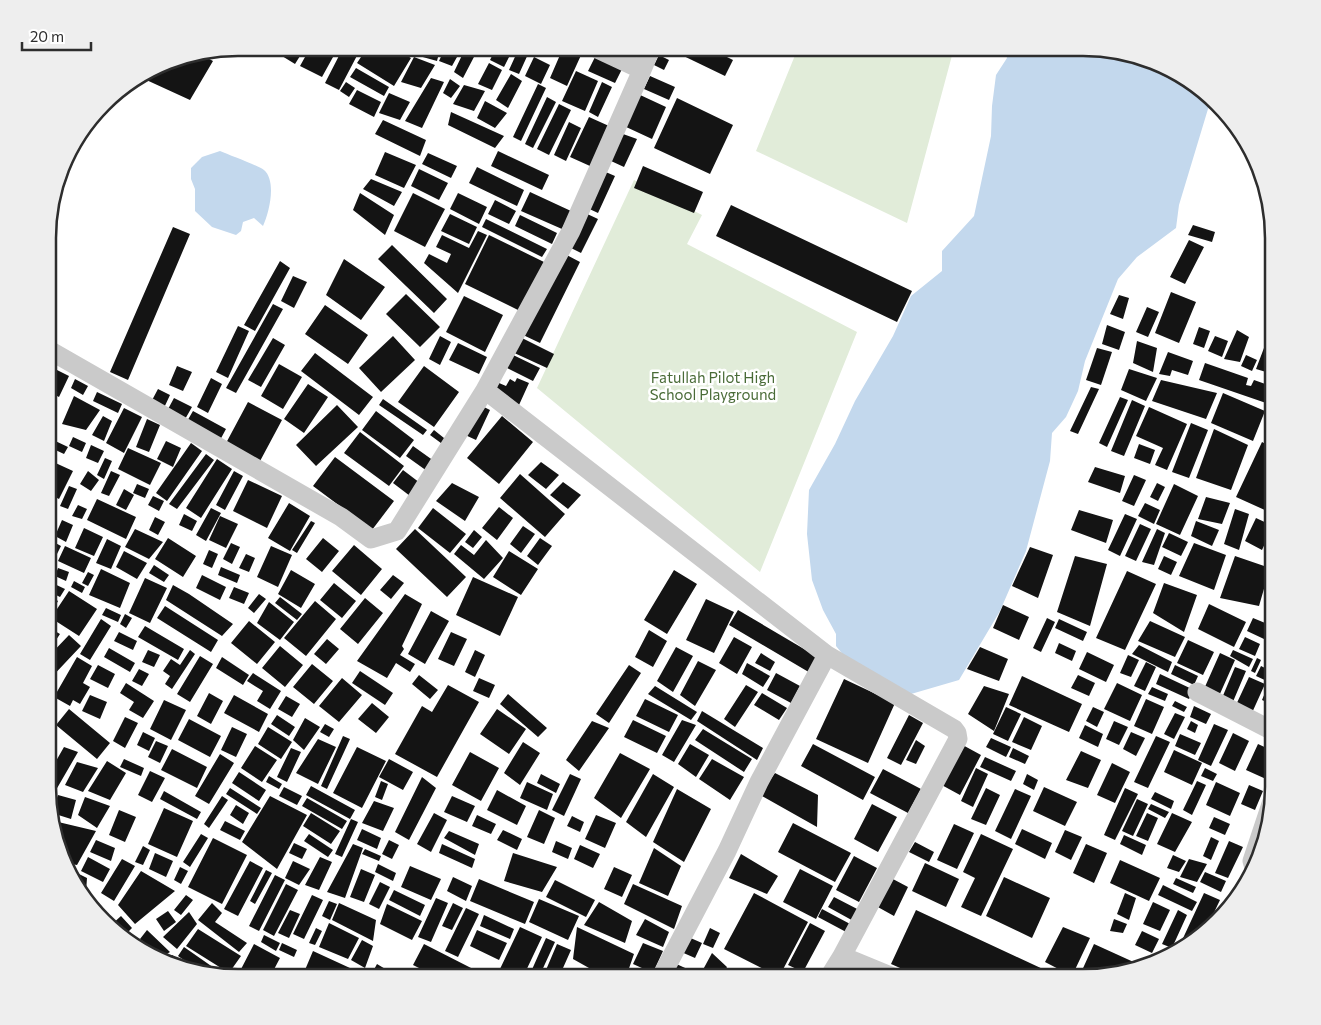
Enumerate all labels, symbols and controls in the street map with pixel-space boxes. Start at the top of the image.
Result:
scale bar [22,20,91,52]
text: 20 m [30,27,64,45]
park label: Fatullah Pilot High School Playground [650,368,776,403]

